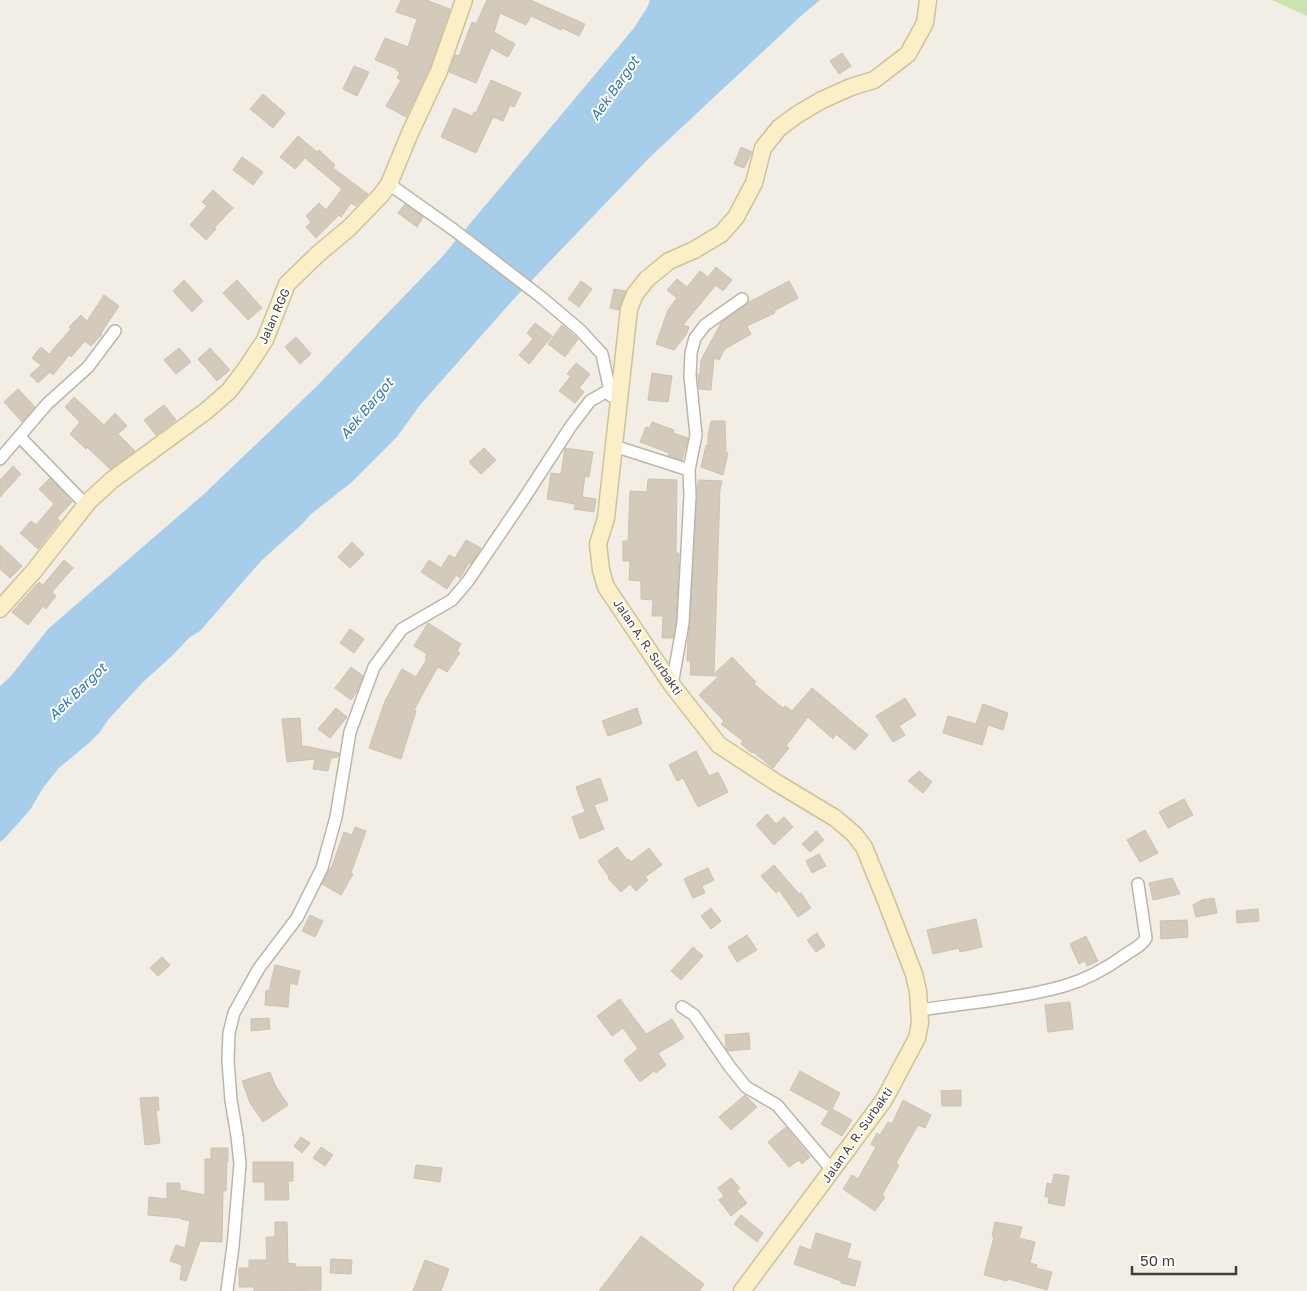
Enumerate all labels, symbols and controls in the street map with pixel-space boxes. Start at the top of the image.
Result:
water label: Aek Bargot [586,52,643,123]
street label: Jalan RGG [255,286,293,346]
water label: Aek Bargot [336,373,397,442]
street label: Jalan A. R. Surbakti [610,596,686,698]
water label: Aek Bargot [44,658,111,723]
street label: Jalan A. R. Surbakti [819,1085,895,1185]
scale bar [1132,1244,1236,1276]
text: 50 m [1140,1251,1175,1269]

